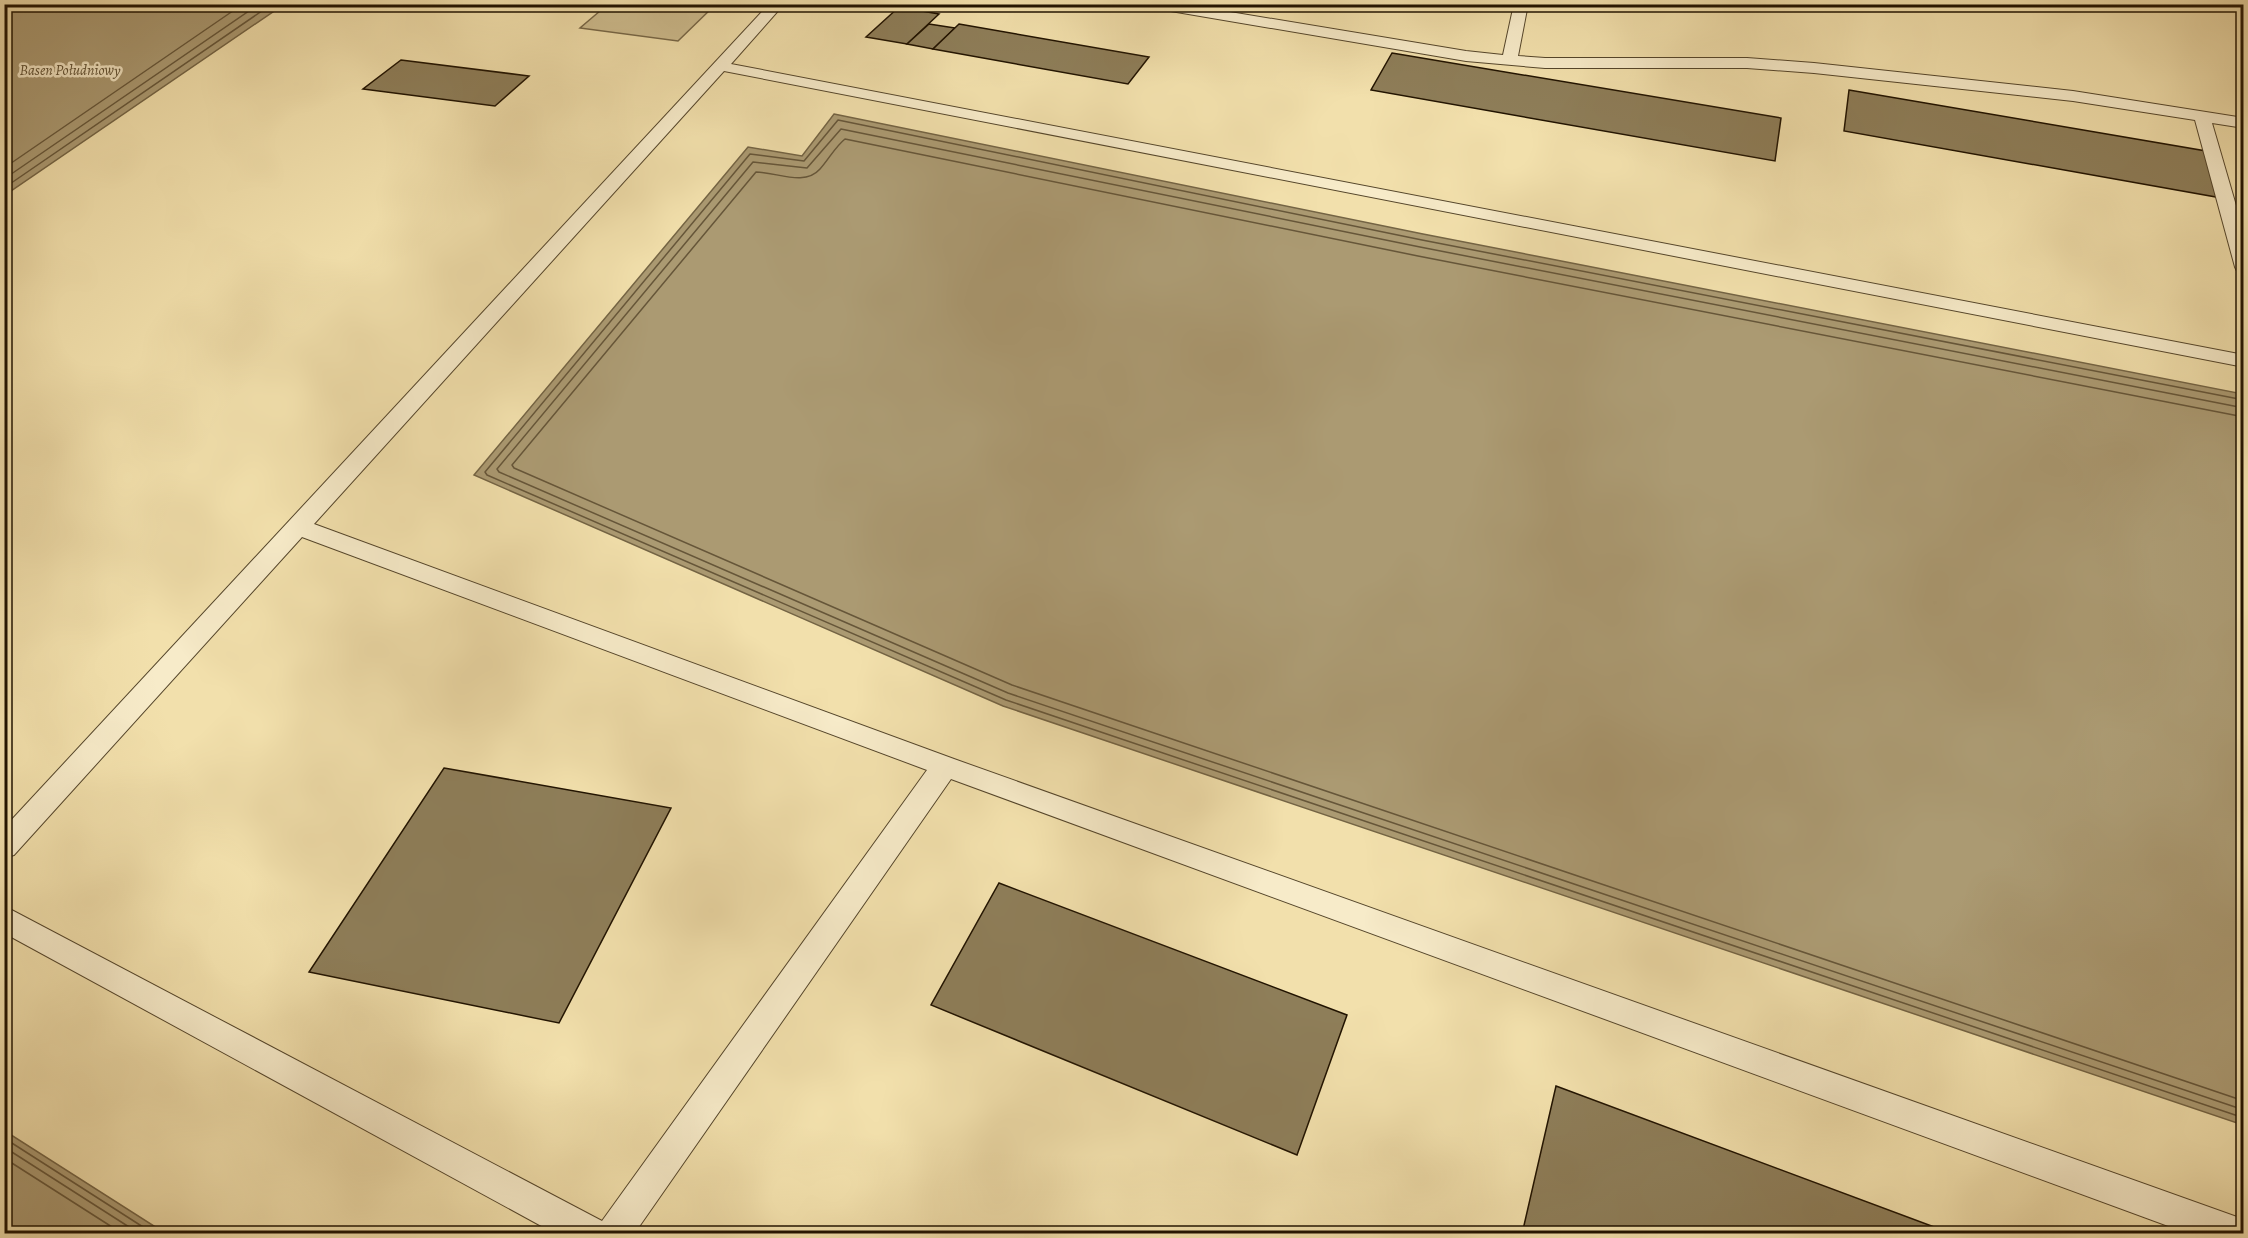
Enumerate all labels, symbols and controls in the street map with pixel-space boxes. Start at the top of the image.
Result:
water label: Basen Południowy [20,60,121,80]

